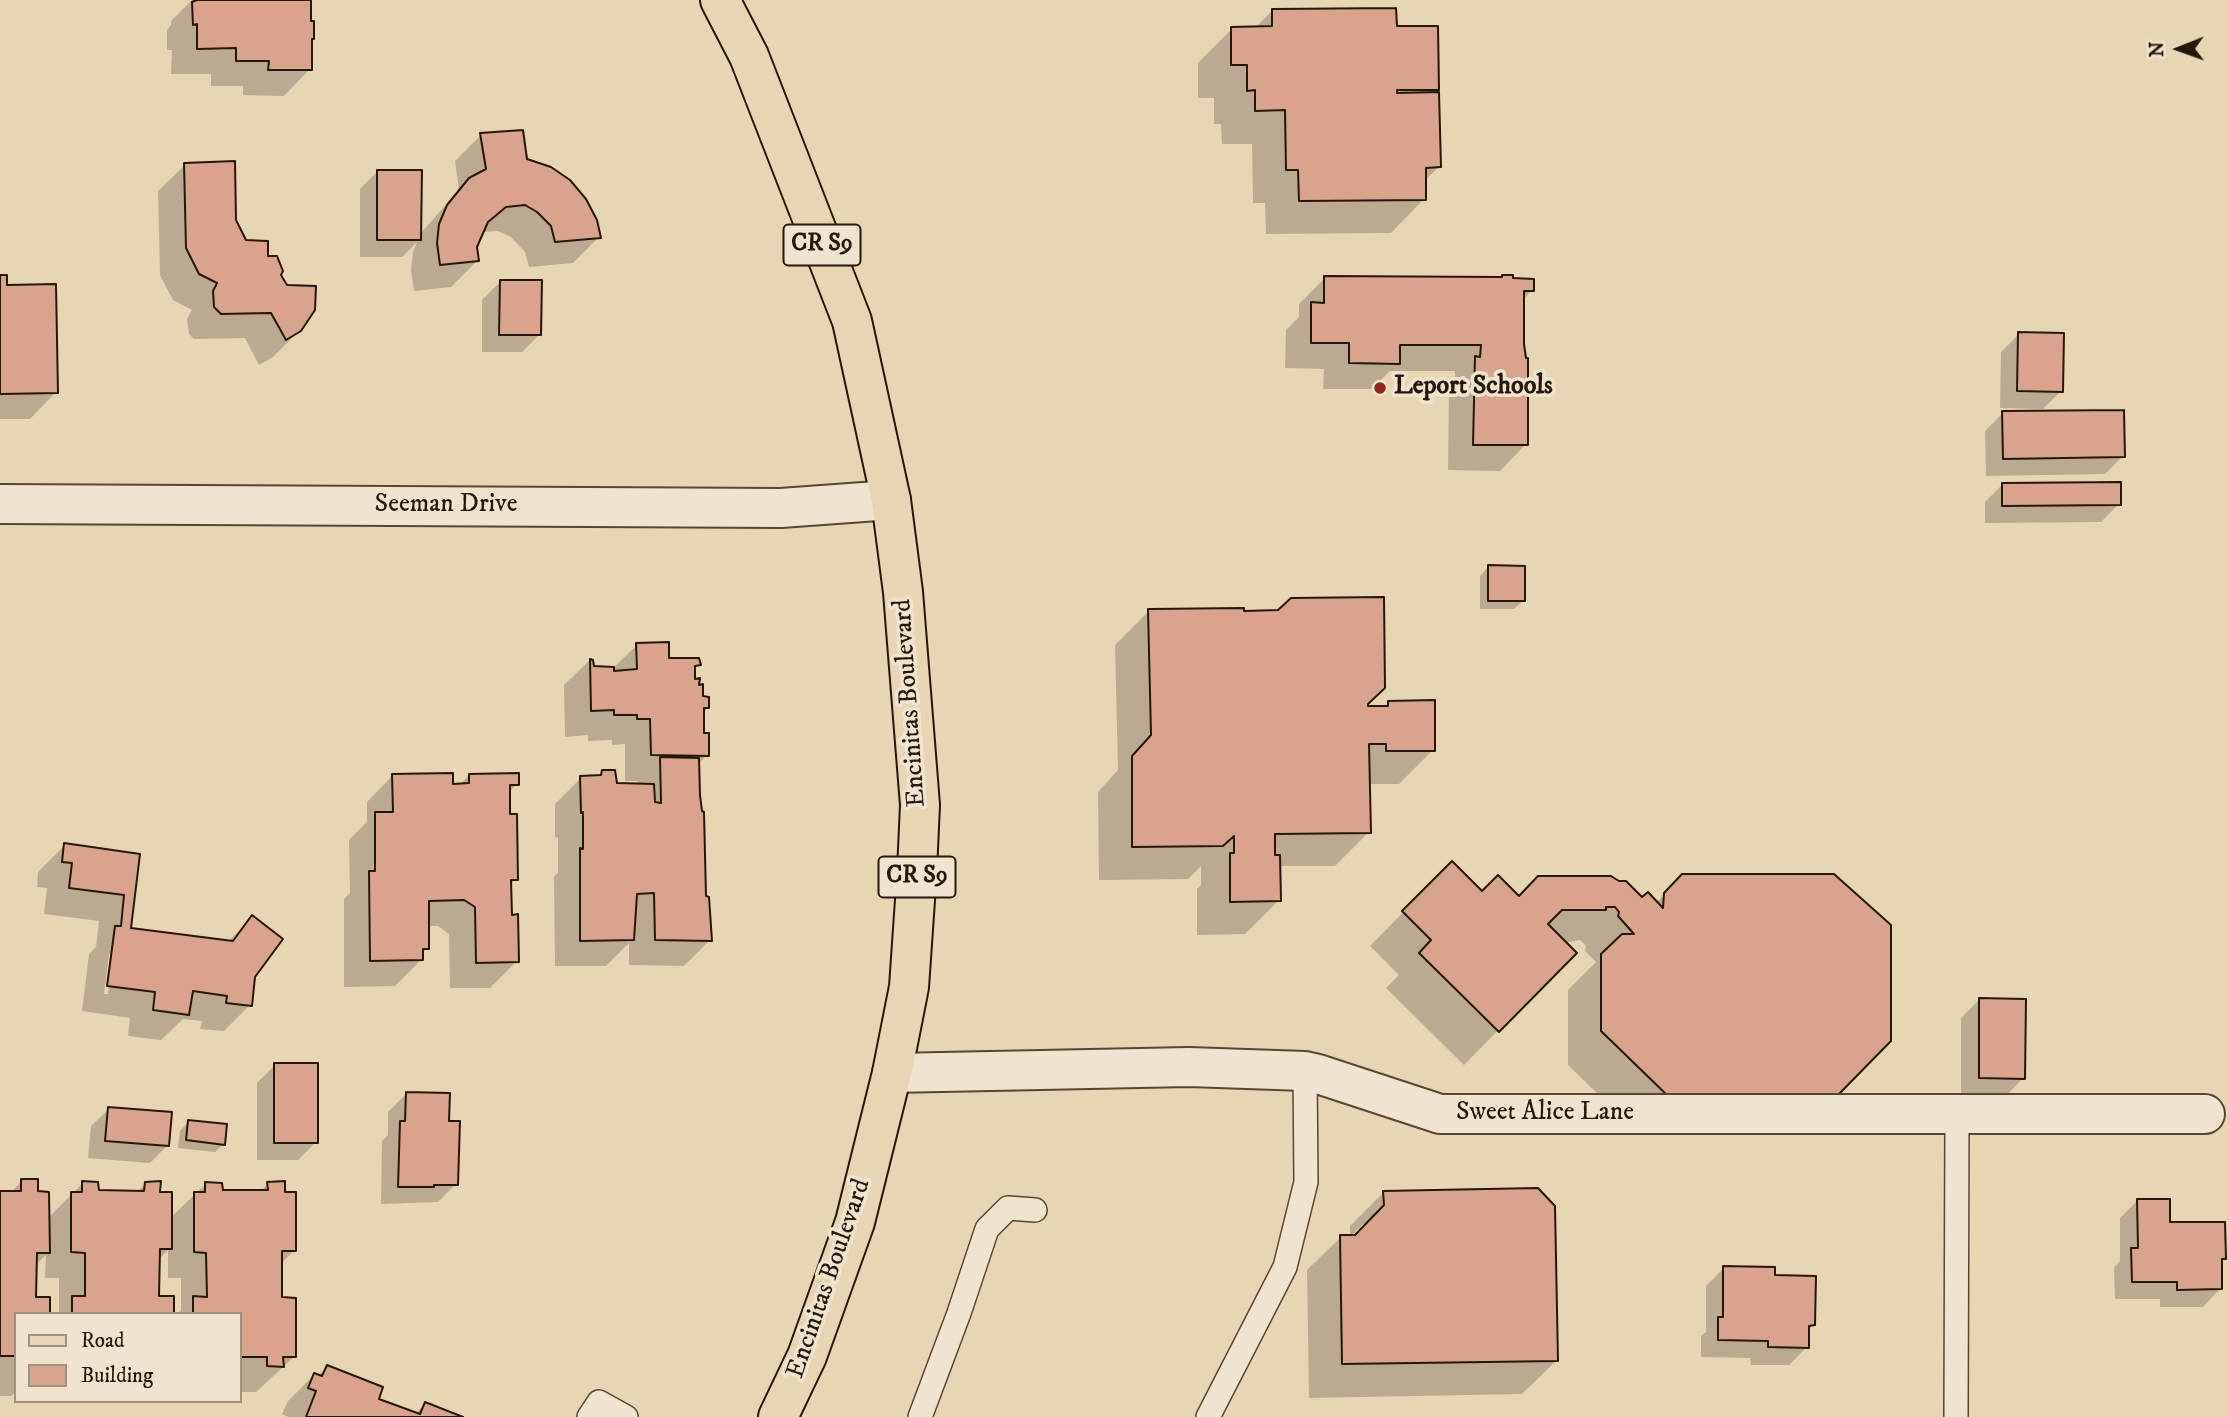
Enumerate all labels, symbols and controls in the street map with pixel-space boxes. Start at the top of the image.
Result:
north arrow [2144,14,2214,84]
text: N [2146,41,2169,57]
road number: CR S9 [784,224,860,266]
place label: Leport Schools [1394,372,1553,404]
marker: Leport Schools [1372,380,1388,396]
street label: Seeman Drive [375,490,517,522]
street label: Encinitas Boulevard [888,598,934,808]
road number: CR S9 [878,856,956,898]
street label: Sweet Alice Lane [1456,1098,1634,1130]
street label: Encinitas Boulevard [781,1175,879,1383]
legend [14,1312,242,1403]
text: Road [81,1328,125,1354]
text: Building [81,1363,153,1389]

